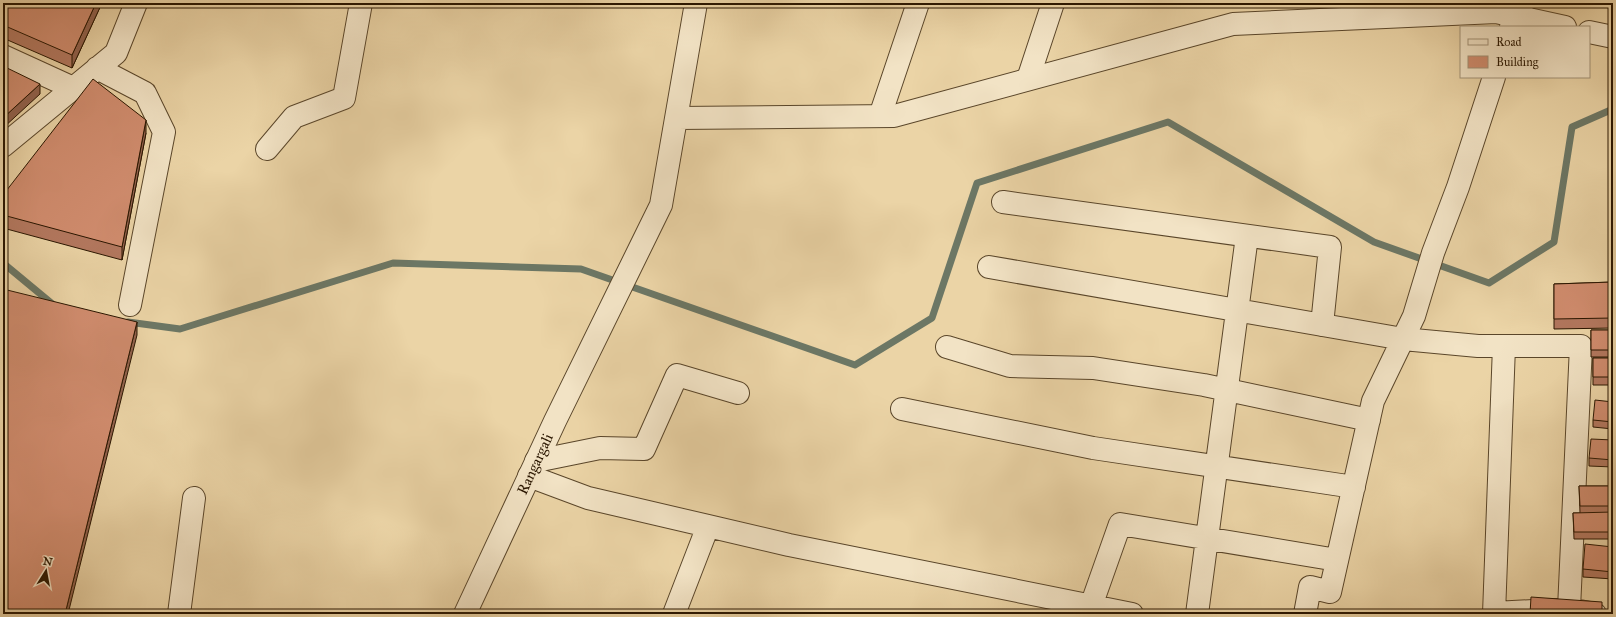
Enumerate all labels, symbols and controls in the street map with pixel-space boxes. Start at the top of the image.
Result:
legend [1460,26,1590,78]
text: Road [1496,35,1522,49]
text: Building [1496,55,1539,70]
street label: Rangargali [513,431,557,497]
north arrow [26,551,66,591]
text: N [42,554,54,569]

